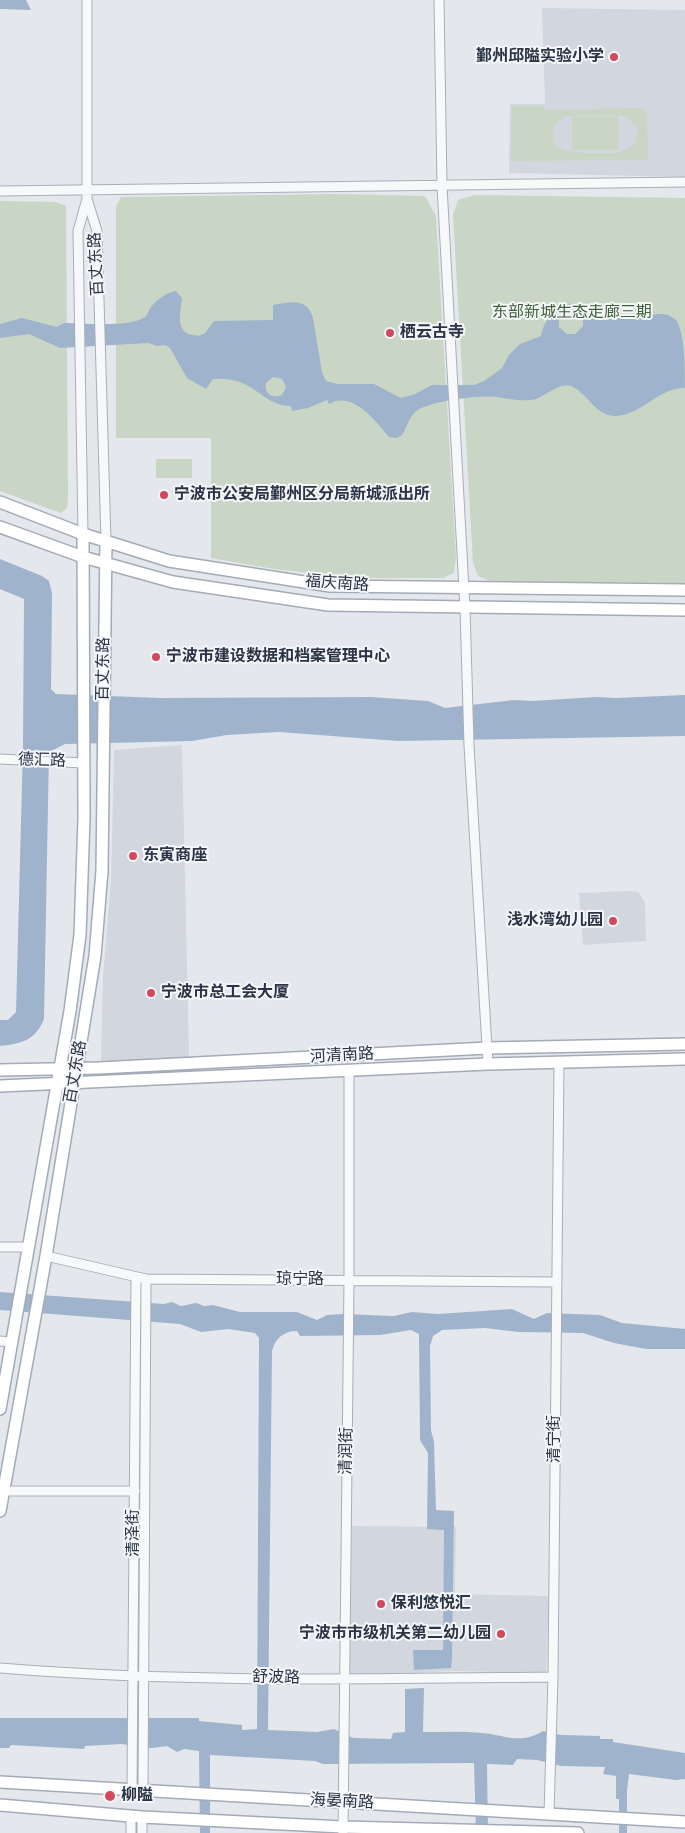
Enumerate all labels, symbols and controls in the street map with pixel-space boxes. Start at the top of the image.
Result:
place label: 鄞州邱隘实验小学 [476,47,604,67]
marker: 鄞州邱隘实验小学 [608,51,620,63]
street label: 百丈东路 [86,232,108,296]
park label: 东部新城生态走廊三期 [492,303,652,323]
place label: 栖云古寺 [400,323,464,343]
marker: 栖云古寺 [384,327,396,339]
place label: 宁波市公安局鄞州区分局新城派出所 [174,485,430,505]
marker: 宁波市公安局鄞州区分局新城派出所 [158,489,170,501]
street label: 福庆南路 [304,572,370,596]
street label: 百丈东路 [94,637,114,701]
place label: 宁波市建设数据和档案管理中心 [166,647,390,667]
marker: 宁波市建设数据和档案管理中心 [150,651,162,663]
street label: 德汇路 [18,751,66,771]
place label: 东寅商座 [143,846,207,866]
marker: 东寅商座 [127,850,139,862]
place label: 浅水湾幼儿园 [507,911,603,931]
marker: 浅水湾幼儿园 [607,915,619,927]
place label: 宁波市总工会大厦 [161,983,289,1003]
marker: 宁波市总工会大厦 [145,987,157,999]
street label: 百丈东路 [61,1039,91,1105]
street label: 河清南路 [310,1045,374,1067]
street label: 琼宁路 [276,1270,324,1290]
street label: 清宁街 [545,1415,565,1463]
street label: 清润街 [337,1427,357,1475]
street label: 清泽街 [124,1509,144,1557]
place label: 保利悠悦汇 [391,1594,471,1614]
marker: 保利悠悦汇 [375,1598,387,1610]
place label: 宁波市市级机关第二幼儿园 [299,1624,491,1644]
marker: 宁波市市级机关第二幼儿园 [495,1628,507,1640]
street label: 舒波路 [252,1668,300,1688]
place label: 柳隘 [121,1786,153,1806]
marker: 柳隘 [103,1789,117,1803]
street label: 海晏南路 [310,1791,374,1813]

